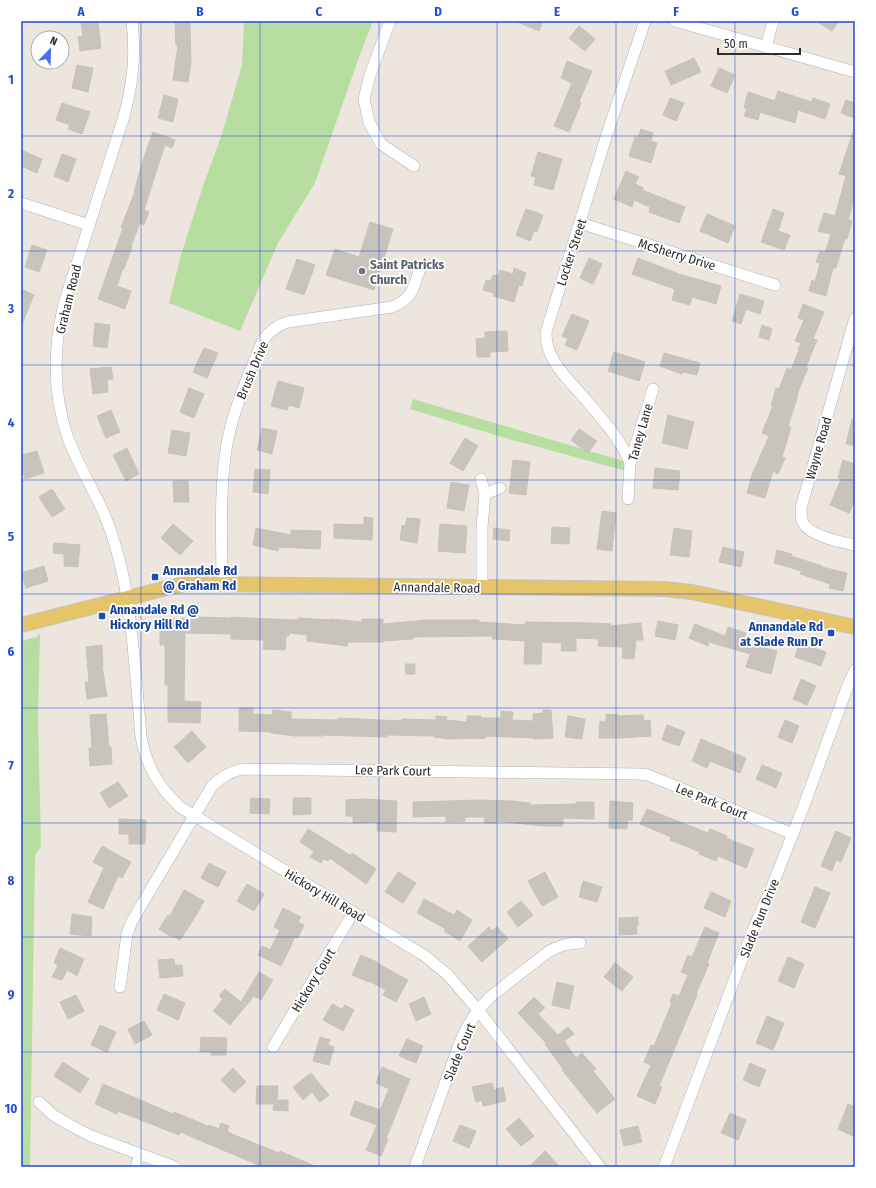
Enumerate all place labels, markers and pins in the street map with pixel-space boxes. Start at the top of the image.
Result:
place label: Saint Patricks Church [370,257,445,287]
marker: Saint Patricks Church [357,266,367,276]
place label: Annandale Rd @ Graham Rd [162,563,237,593]
marker: Annandale Rd @ Graham Rd [150,572,160,582]
place label: Annandale Rd @ Hickory Hill Rd [109,602,199,632]
marker: Annandale Rd @ Hickory Hill Rd [97,611,107,621]
place label: Annandale Rd at Slade Run Dr [740,619,823,649]
marker: Annandale Rd at Slade Run Dr [826,628,836,638]

